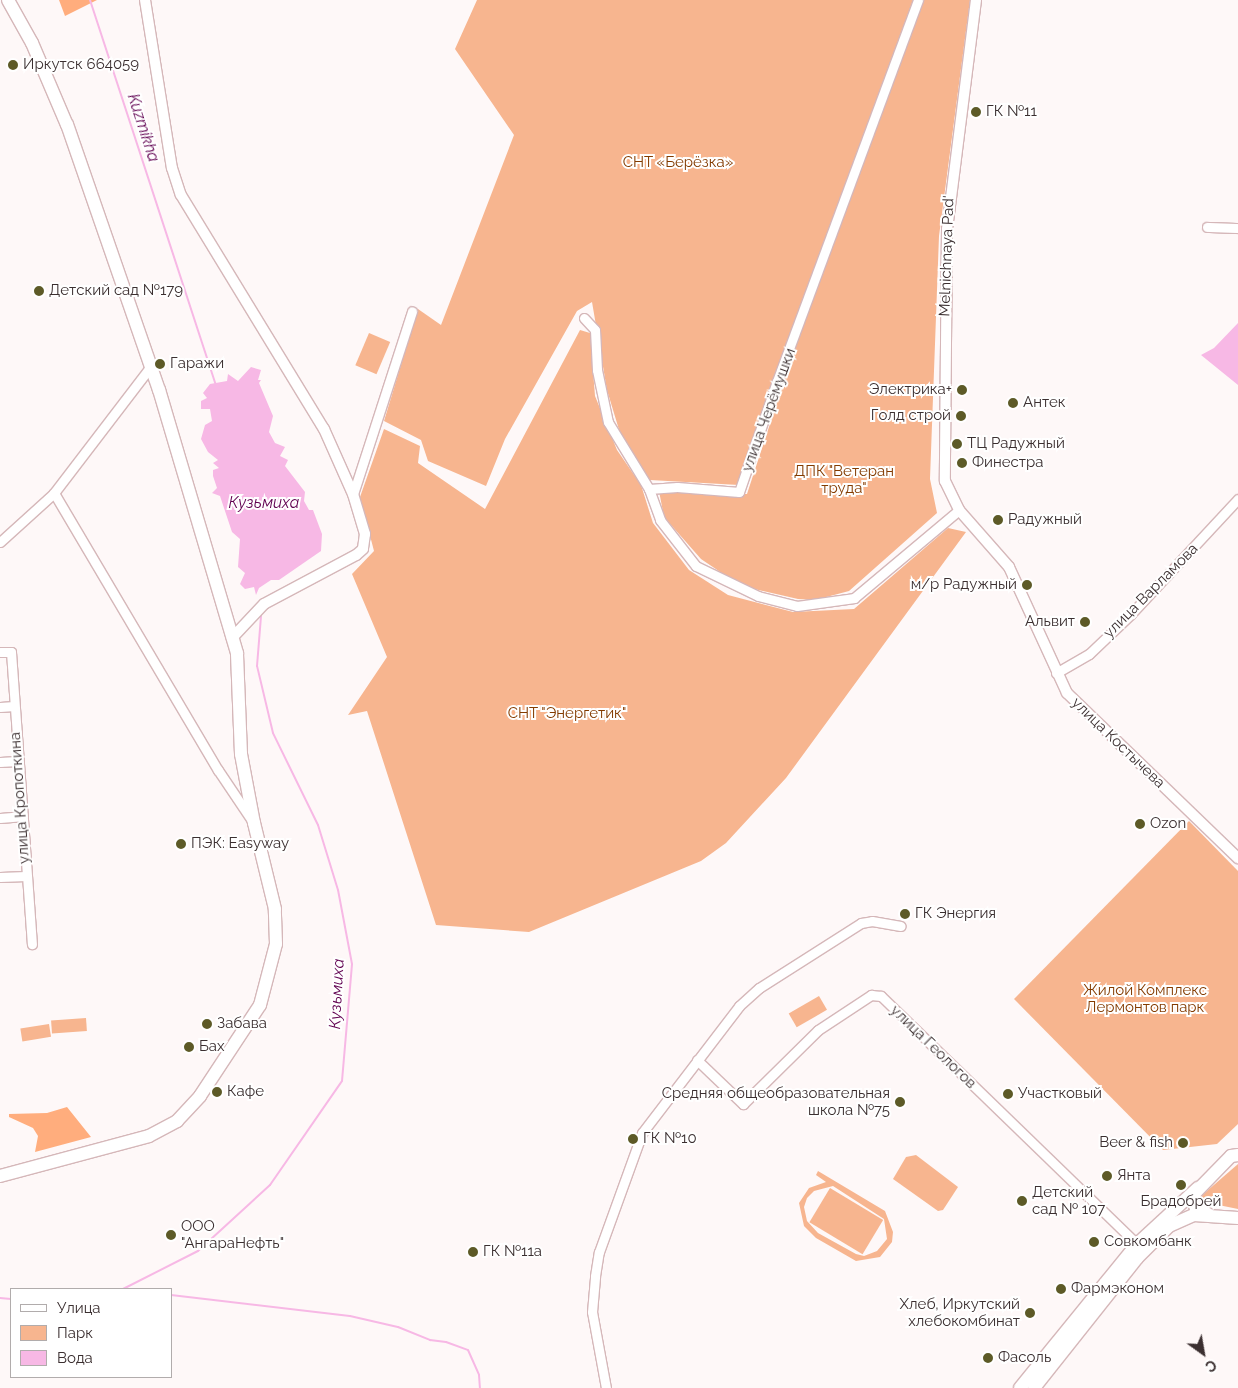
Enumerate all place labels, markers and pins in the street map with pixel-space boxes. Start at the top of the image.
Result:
place label: Иркутск 664059 [23,56,139,74]
marker: Иркутск 664059 [7,59,19,71]
place label: ГК №11 [986,103,1037,121]
marker: ГК №11 [970,106,982,118]
place label: Детский сад №179 [49,282,183,300]
marker: Детский сад №179 [33,285,45,297]
place label: Гаражи [170,355,224,373]
marker: Гаражи [154,358,166,370]
place label: Электрика+ [869,381,952,399]
marker: Электрика+ [956,384,968,396]
place label: Антек [1023,394,1066,412]
marker: Антек [1007,397,1019,409]
place label: Голд строй [871,407,951,425]
marker: Голд строй [955,410,967,422]
place label: ТЦ Радужный [967,435,1065,453]
marker: ТЦ Радужный [951,438,963,450]
place label: Финестра [972,454,1043,472]
marker: Финестра [956,457,968,469]
place label: Радужный [1008,511,1082,529]
marker: Радужный [992,514,1004,526]
place label: м/р Радужный [911,576,1017,594]
marker: м/р Радужный [1021,579,1033,591]
place label: Альвит [1025,613,1075,631]
marker: Альвит [1079,616,1091,628]
place label: Ozon [1150,815,1186,833]
marker: Ozon [1134,818,1146,830]
place label: ПЭК: Easyway [191,835,289,853]
marker: ПЭК: Easyway [175,838,187,850]
place label: ГК Энергия [915,905,996,923]
marker: ГК Энергия [899,908,911,920]
place label: Забава [217,1015,267,1033]
marker: Забава [201,1018,213,1030]
place label: Бах [199,1038,225,1056]
marker: Бах [183,1041,195,1053]
place label: Кафе [227,1083,264,1101]
place label: Средняя общеобразовательная школа №75 [662,1084,890,1119]
place label: Участковый [1018,1085,1102,1103]
marker: Кафе [211,1086,223,1098]
marker: Участковый [1002,1088,1014,1100]
marker: Средняя общеобразовательная школа №75 [894,1096,906,1108]
place label: ГК №10 [643,1130,697,1148]
marker: ГК №10 [627,1133,639,1145]
place label: Beer & fish [1099,1134,1173,1152]
marker: Beer & fish [1177,1137,1189,1149]
place label: Янта [1117,1167,1151,1185]
marker: Янта [1101,1170,1113,1182]
marker: Брадобрей [1175,1179,1187,1191]
place label: Детский сад № 107 [1032,1183,1105,1218]
place label: Брадобрей [1141,1193,1221,1211]
marker: Детский сад № 107 [1016,1195,1028,1207]
place label: ООО "АнгараНефть" [181,1217,284,1252]
marker: ООО "АнгараНефть" [165,1229,177,1241]
place label: Совкомбанк [1104,1233,1192,1251]
marker: Совкомбанк [1088,1236,1100,1248]
place label: ГК №11а [483,1243,542,1261]
marker: ГК №11а [467,1246,479,1258]
place label: Фармэконом [1071,1280,1164,1298]
marker: Фармэконом [1055,1283,1067,1295]
place label: Хлеб, Иркутский хлебокомбинат [900,1295,1020,1330]
marker: Хлеб, Иркутский хлебокомбинат [1024,1307,1036,1319]
place label: Фасоль [998,1349,1051,1367]
marker: Фасоль [982,1352,994,1364]

